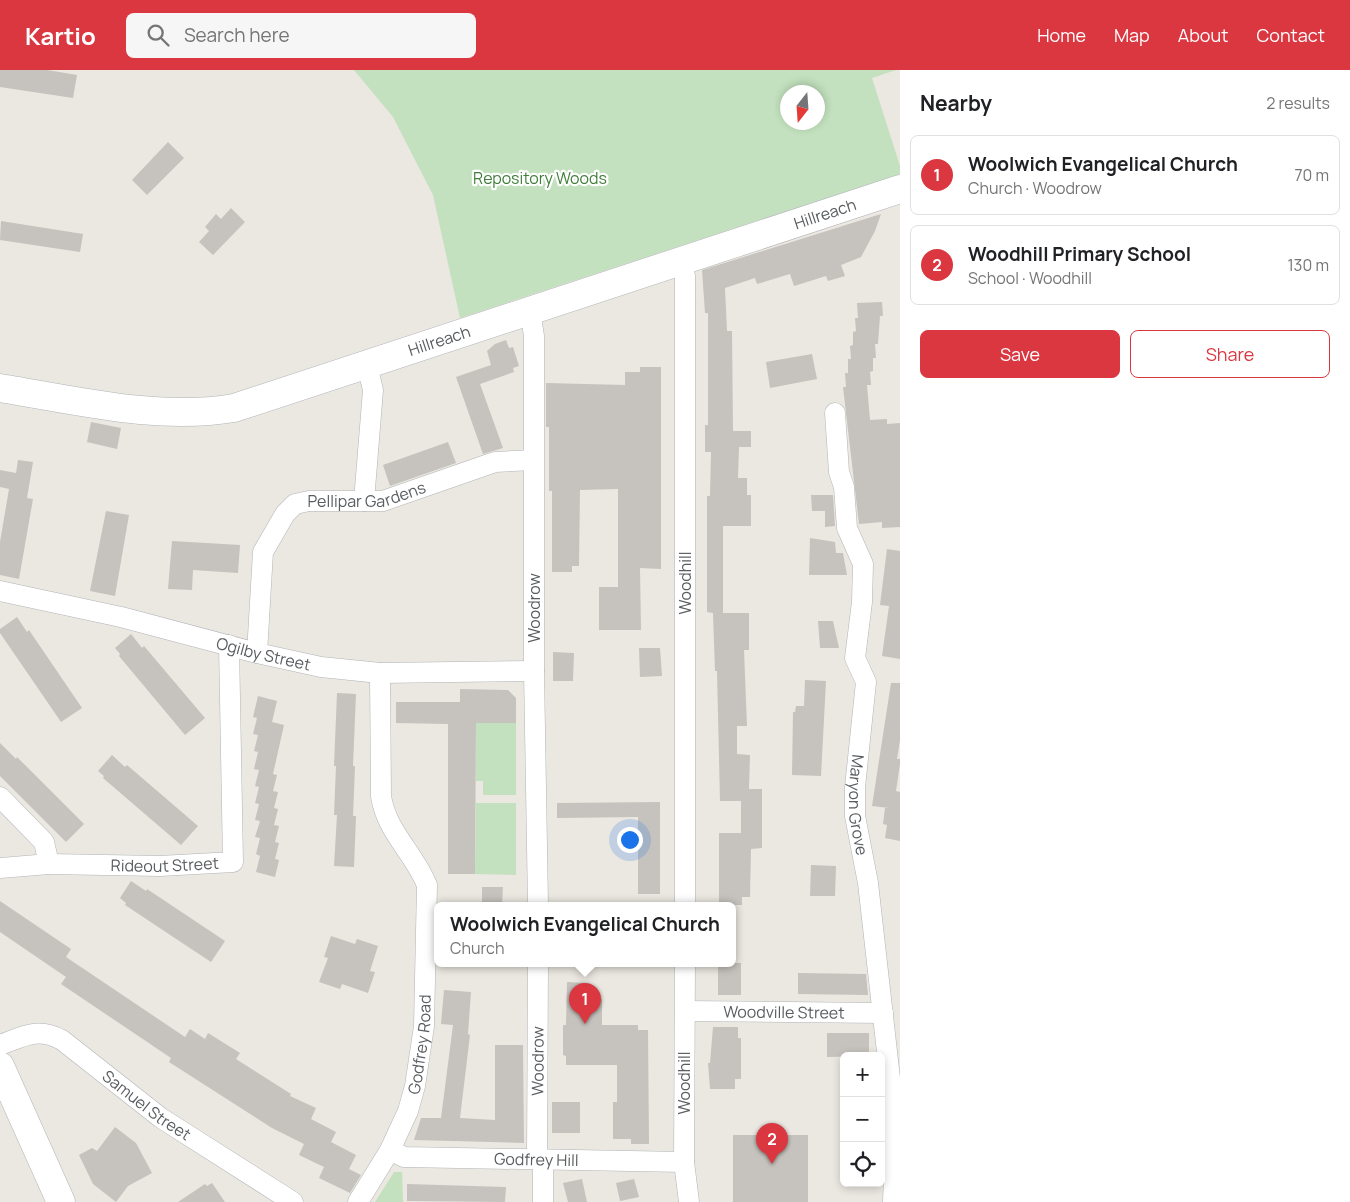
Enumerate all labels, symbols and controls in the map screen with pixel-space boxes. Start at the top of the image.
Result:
search box [126,13,476,58]
text: Kartio [25,19,96,52]
icon: search [144,21,172,49]
text: Search here [184,22,290,48]
text: Home [1037,23,1086,47]
text: Map [1114,23,1150,47]
text: About [1178,23,1228,47]
text: Contact [1256,23,1325,47]
north arrow [780,85,825,130]
text: Nearby [920,89,992,117]
text: 2 results [1266,92,1330,114]
text: Woolwich Evangelical Church [968,151,1238,177]
text: 1 [933,164,941,186]
text: 70 m [1294,164,1329,186]
park label: Repository Woods [473,167,607,189]
text: Church · Woodrow [968,177,1102,199]
street label: Hillreach [791,193,859,234]
text: Woodhill Primary School [968,241,1191,267]
text: 2 [932,254,942,276]
text: 130 m [1287,254,1329,276]
text: School · Woodhill [968,267,1092,289]
street label: Hillreach [405,320,473,361]
button: Save [920,330,1120,378]
button: Share [1130,330,1330,378]
street label: Pellipar Gardens [307,476,429,512]
street label: Woodhill [674,551,696,615]
street label: Woodrow [523,573,545,643]
street label: Ogilby Street [214,632,313,675]
street label: Maryon Grove [844,753,873,857]
your location [617,827,643,853]
street label: Rideout Street [110,852,220,877]
popup [434,902,736,967]
text: Woolwich Evangelical Church [450,911,720,937]
text: Church [450,937,504,959]
pin: 1 [569,983,601,1024]
street label: Godfrey Road [402,994,436,1097]
street label: Woodville Street [723,1000,845,1024]
street label: Woodrow [526,1026,549,1096]
street label: Woodhill [673,1051,695,1115]
map controls [840,1052,885,1187]
button: + [840,1052,885,1097]
street label: Samuel Street [98,1065,195,1145]
button: − [840,1097,885,1142]
pin: 2 [756,1123,788,1164]
button: locate [840,1142,885,1187]
street label: Godfrey Hill [494,1148,579,1171]

